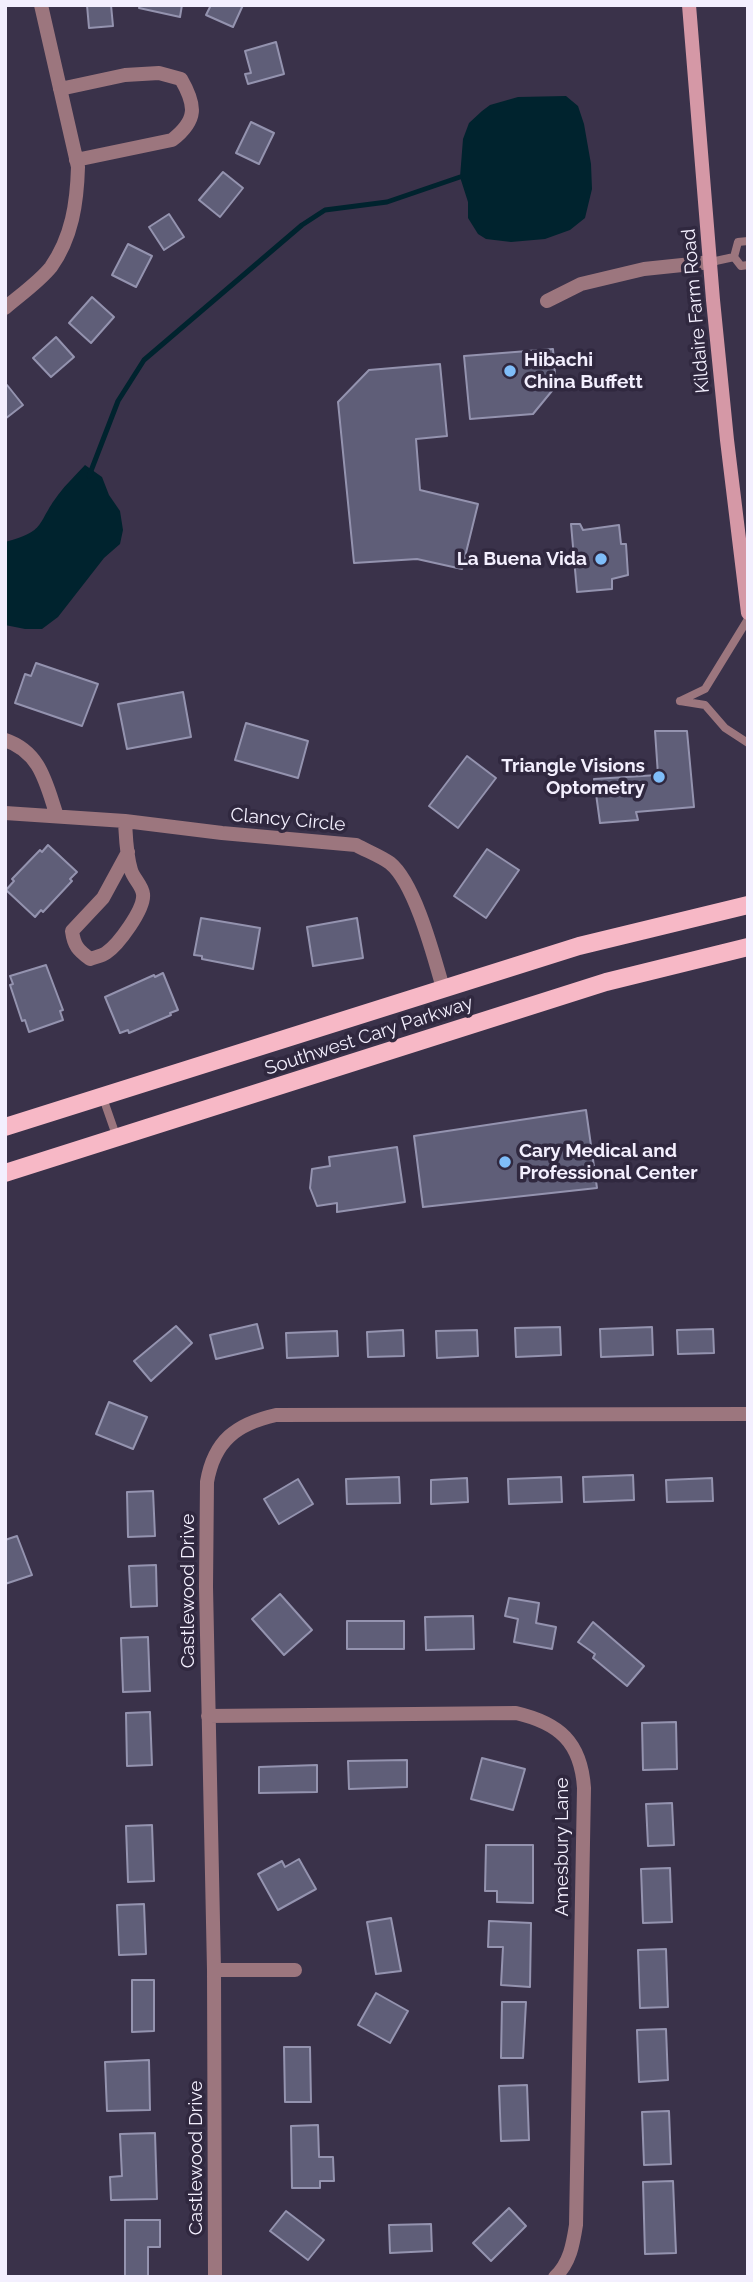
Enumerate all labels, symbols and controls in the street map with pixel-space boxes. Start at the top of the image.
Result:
street label: Kildaire Farm Road [677,228,715,394]
place label: Hibachi China Buffett [524,349,643,393]
marker: Hibachi China Buffett [502,363,518,379]
place label: La Buena Vida [457,548,587,570]
marker: La Buena Vida [593,551,609,567]
place label: Triangle Visions Optometry [501,755,645,799]
marker: Triangle Visions Optometry [651,769,667,785]
street label: Clancy Circle [230,804,346,836]
street label: Southwest Cary Parkway [262,992,476,1080]
place label: Cary Medical and Professional Center [519,1140,698,1184]
marker: Cary Medical and Professional Center [497,1154,513,1170]
street label: Castlewood Drive [177,1514,199,1668]
street label: Amesbury Lane [551,1777,573,1917]
street label: Castlewood Drive [185,2081,207,2235]

